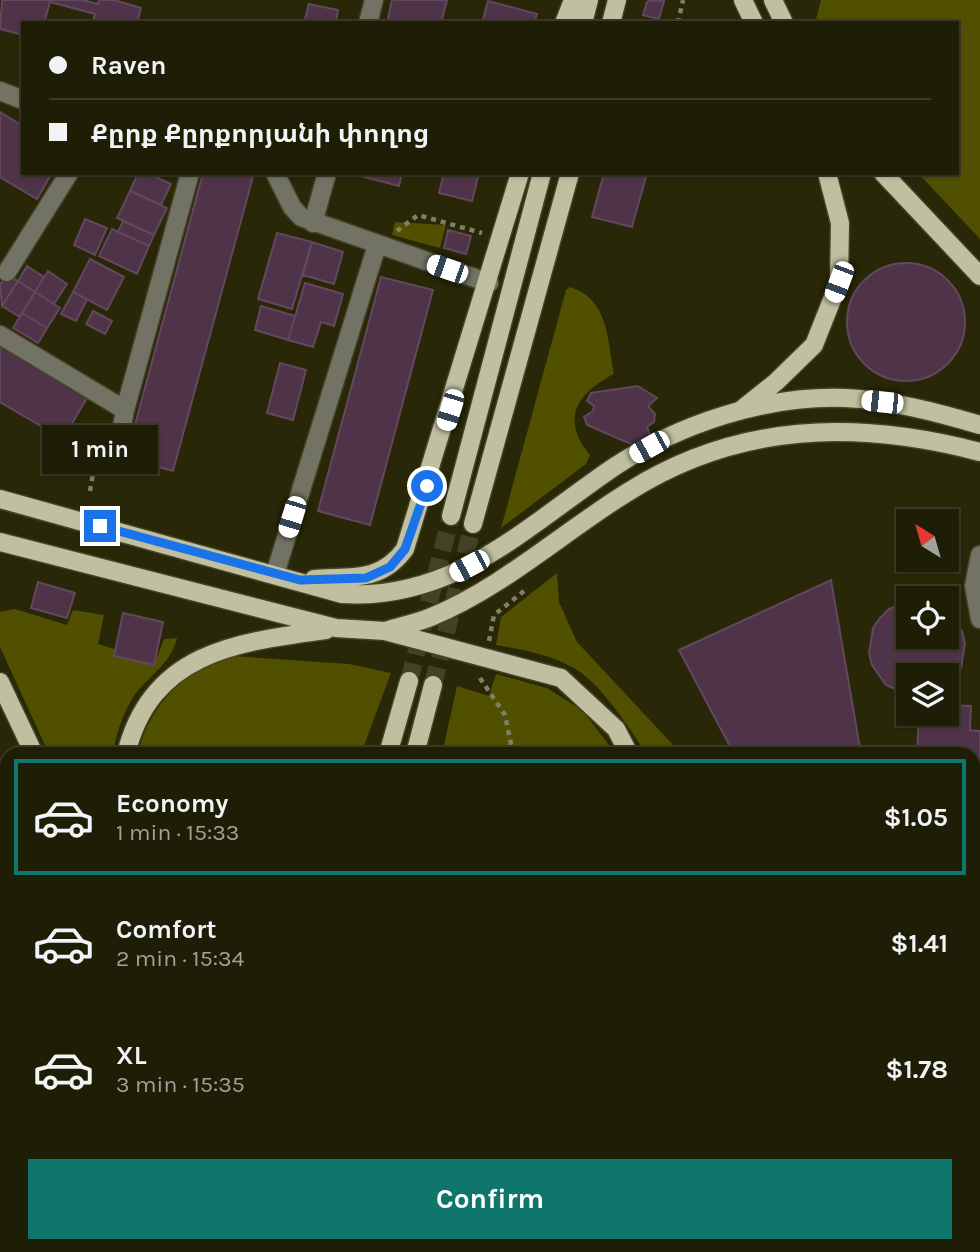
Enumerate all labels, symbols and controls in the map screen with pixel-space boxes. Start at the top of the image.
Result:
text: Raven [91,50,166,81]
text: Քըրք Քըրքորյանի փողոց [91,118,429,149]
car [424,252,471,286]
car [822,259,857,305]
car [434,387,467,433]
car [861,389,904,415]
callout: 1 min [42,424,158,474]
car [626,428,673,466]
text: 1 min [71,436,129,463]
route start [411,470,443,502]
car [276,494,309,540]
north arrow [896,509,959,572]
map controls [896,509,959,726]
route end [84,510,116,542]
car [446,547,493,585]
button: locate [896,586,959,649]
button: layers [896,663,959,726]
icon: car [32,786,95,849]
text: Economy [116,788,228,819]
text: $1.05 [884,802,948,833]
text: 1 min · 15:33 [116,819,239,846]
icon: car [32,912,95,975]
text: Comfort [116,914,217,945]
text: $1.41 [890,928,948,959]
text: 2 min · 15:34 [116,945,244,972]
icon: car [32,1038,95,1101]
text: XL [116,1040,147,1071]
text: $1.78 [885,1054,948,1085]
text: 3 min · 15:35 [116,1071,245,1098]
button: Confirm [28,1159,952,1239]

